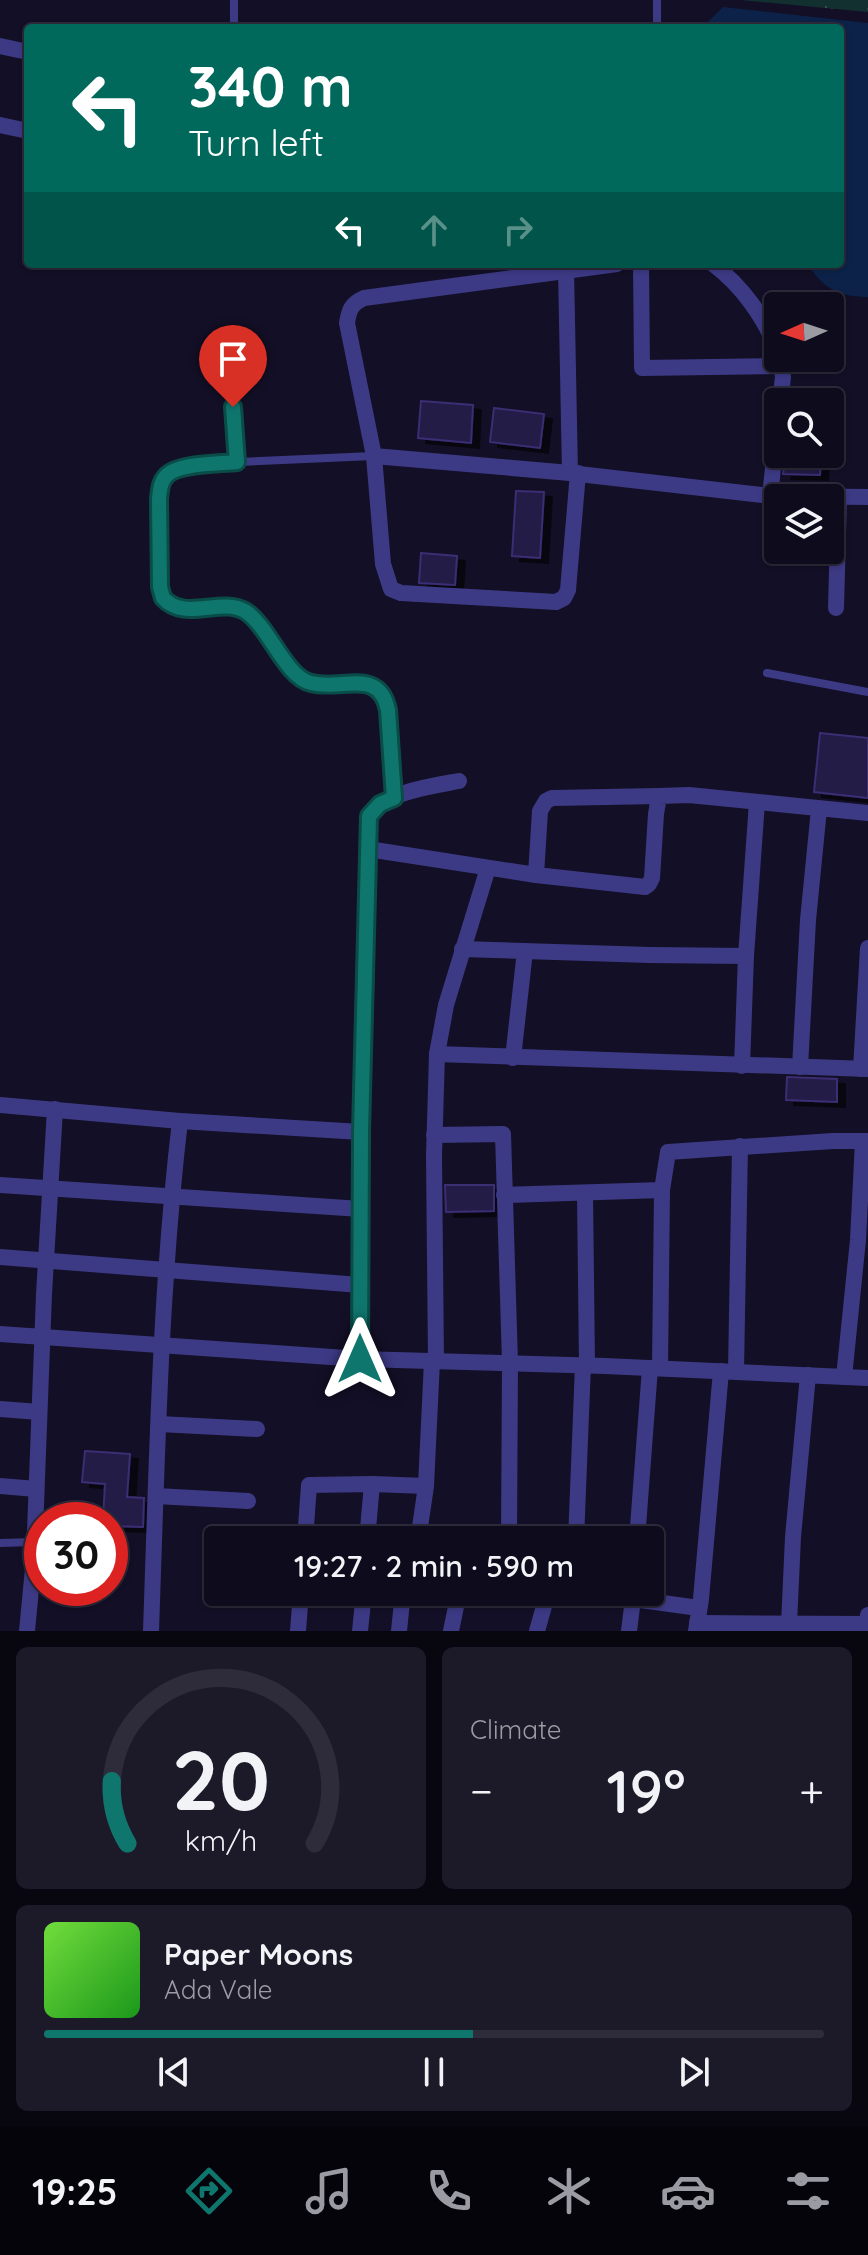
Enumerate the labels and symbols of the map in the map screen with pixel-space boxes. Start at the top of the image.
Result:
north arrow [764,292,844,372]
pin [199,325,267,407]
position arrow [318,1317,402,1401]
speed limit sign: 30 [24,1502,128,1606]

